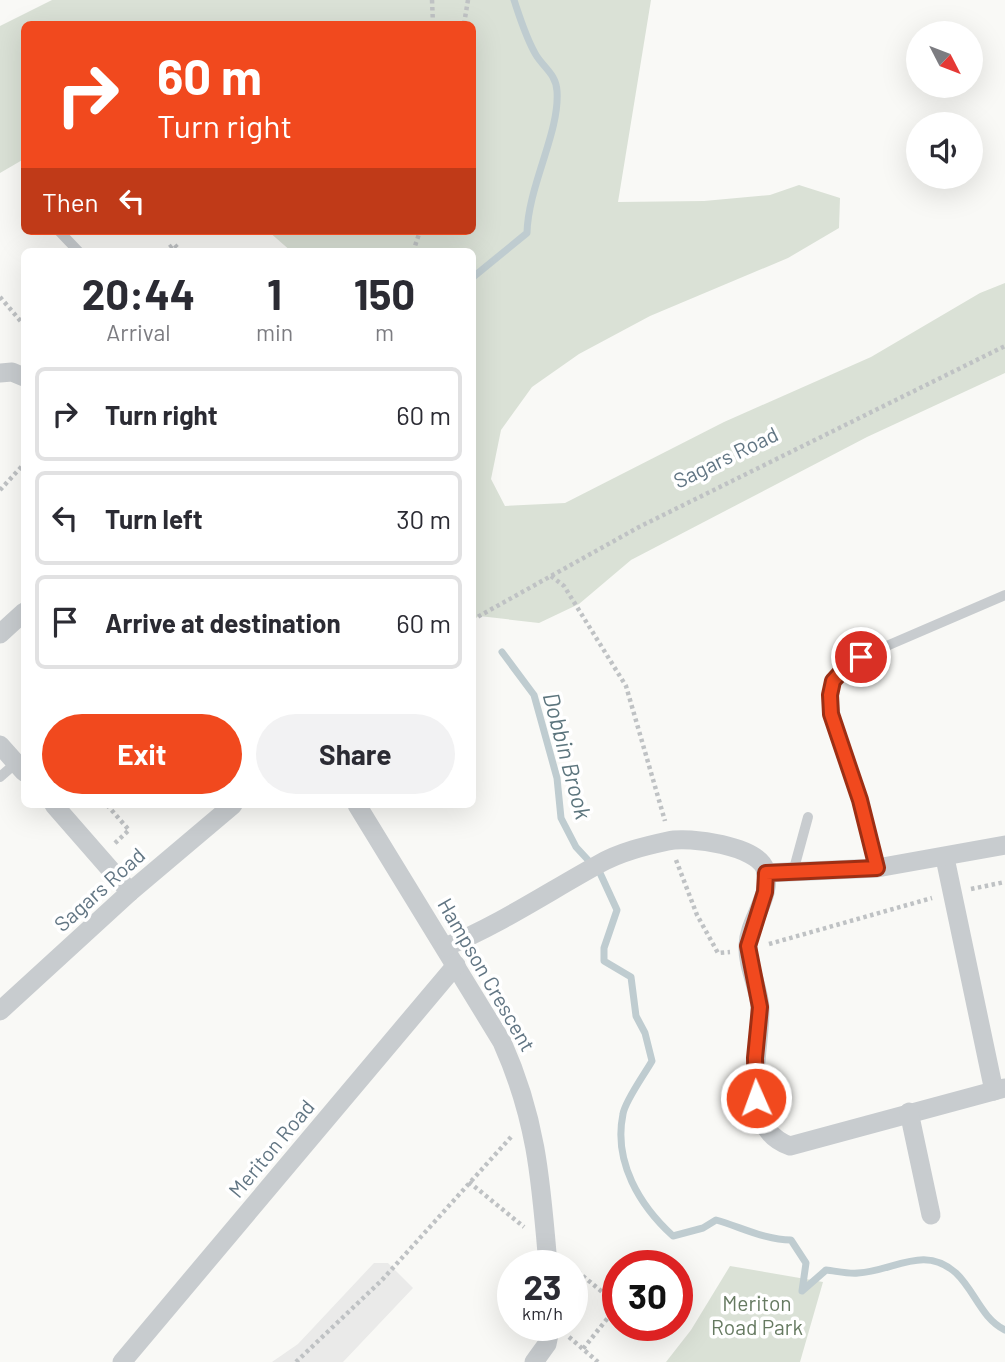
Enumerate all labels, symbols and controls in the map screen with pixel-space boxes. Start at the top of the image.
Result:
north arrow [906,21,984,98]
map controls [906,21,983,189]
text: 60 m [157,46,262,105]
icon: right [42,49,133,140]
text: Turn right [157,106,292,144]
button: sound [906,112,983,189]
icon: left [113,182,151,220]
text: Then [42,186,99,217]
text: 20:44 [82,268,195,318]
text: 1 [267,268,282,318]
text: 150 [354,268,415,318]
text: Arrival [106,318,171,346]
text: min [256,318,293,346]
text: m [375,318,394,346]
icon: right [46,395,84,433]
text: Turn right [105,399,218,430]
text: 60 m [396,399,451,430]
street label: Sagars Road [669,421,782,493]
icon: left [46,499,84,537]
text: Turn left [105,503,203,534]
text: 30 m [396,503,451,534]
icon: arrive [46,603,84,641]
text: Arrive at destination [105,607,341,638]
text: 60 m [396,607,451,638]
pin [831,627,891,687]
icon: arrive [842,638,880,676]
water label: Dobbin Brook [538,689,598,822]
button: Exit [42,714,242,794]
button: Share [256,714,455,794]
street label: Sagars Road [49,842,149,936]
street label: Hampson Crescent [433,893,541,1055]
position arrow [719,1061,793,1135]
street label: Meriton Road [223,1094,319,1202]
speed limit sign: 30 [602,1250,693,1341]
text: 23 [523,1265,562,1307]
park label: Meriton Road Park [711,1290,803,1339]
text: km/h [522,1302,563,1324]

